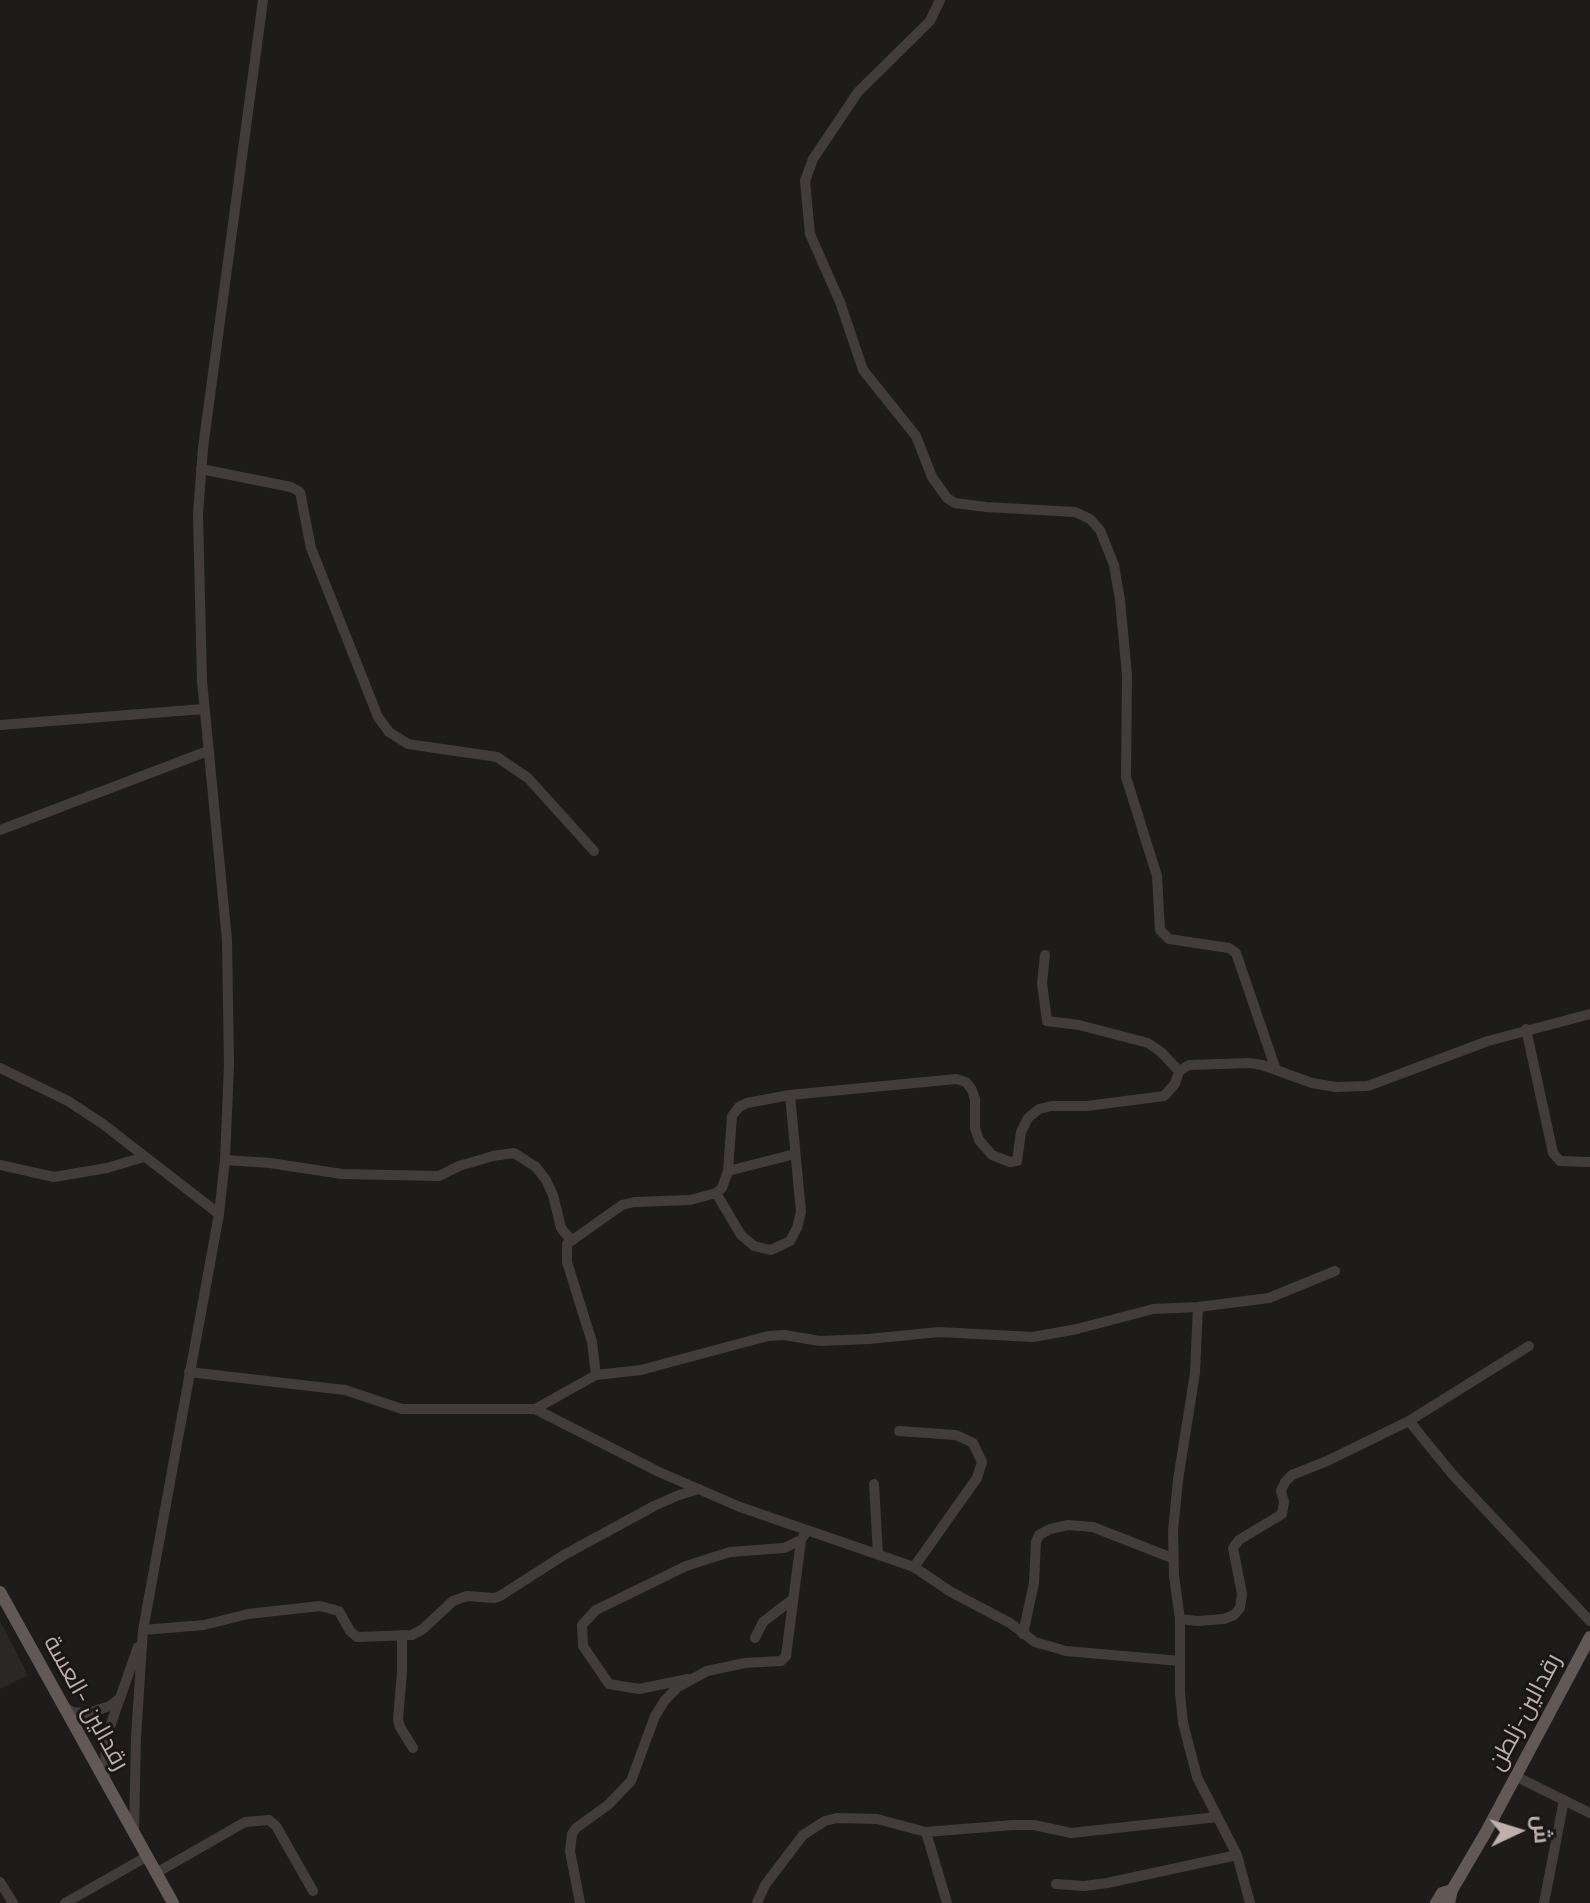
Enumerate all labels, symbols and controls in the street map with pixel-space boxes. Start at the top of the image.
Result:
street label: رقدالين -العسة [37,1631,135,1775]
street label: رقدالين-زلطن [1482,1649,1568,1775]
north arrow [1478,1791,1558,1871]
text: ش [1528,1814,1556,1844]

